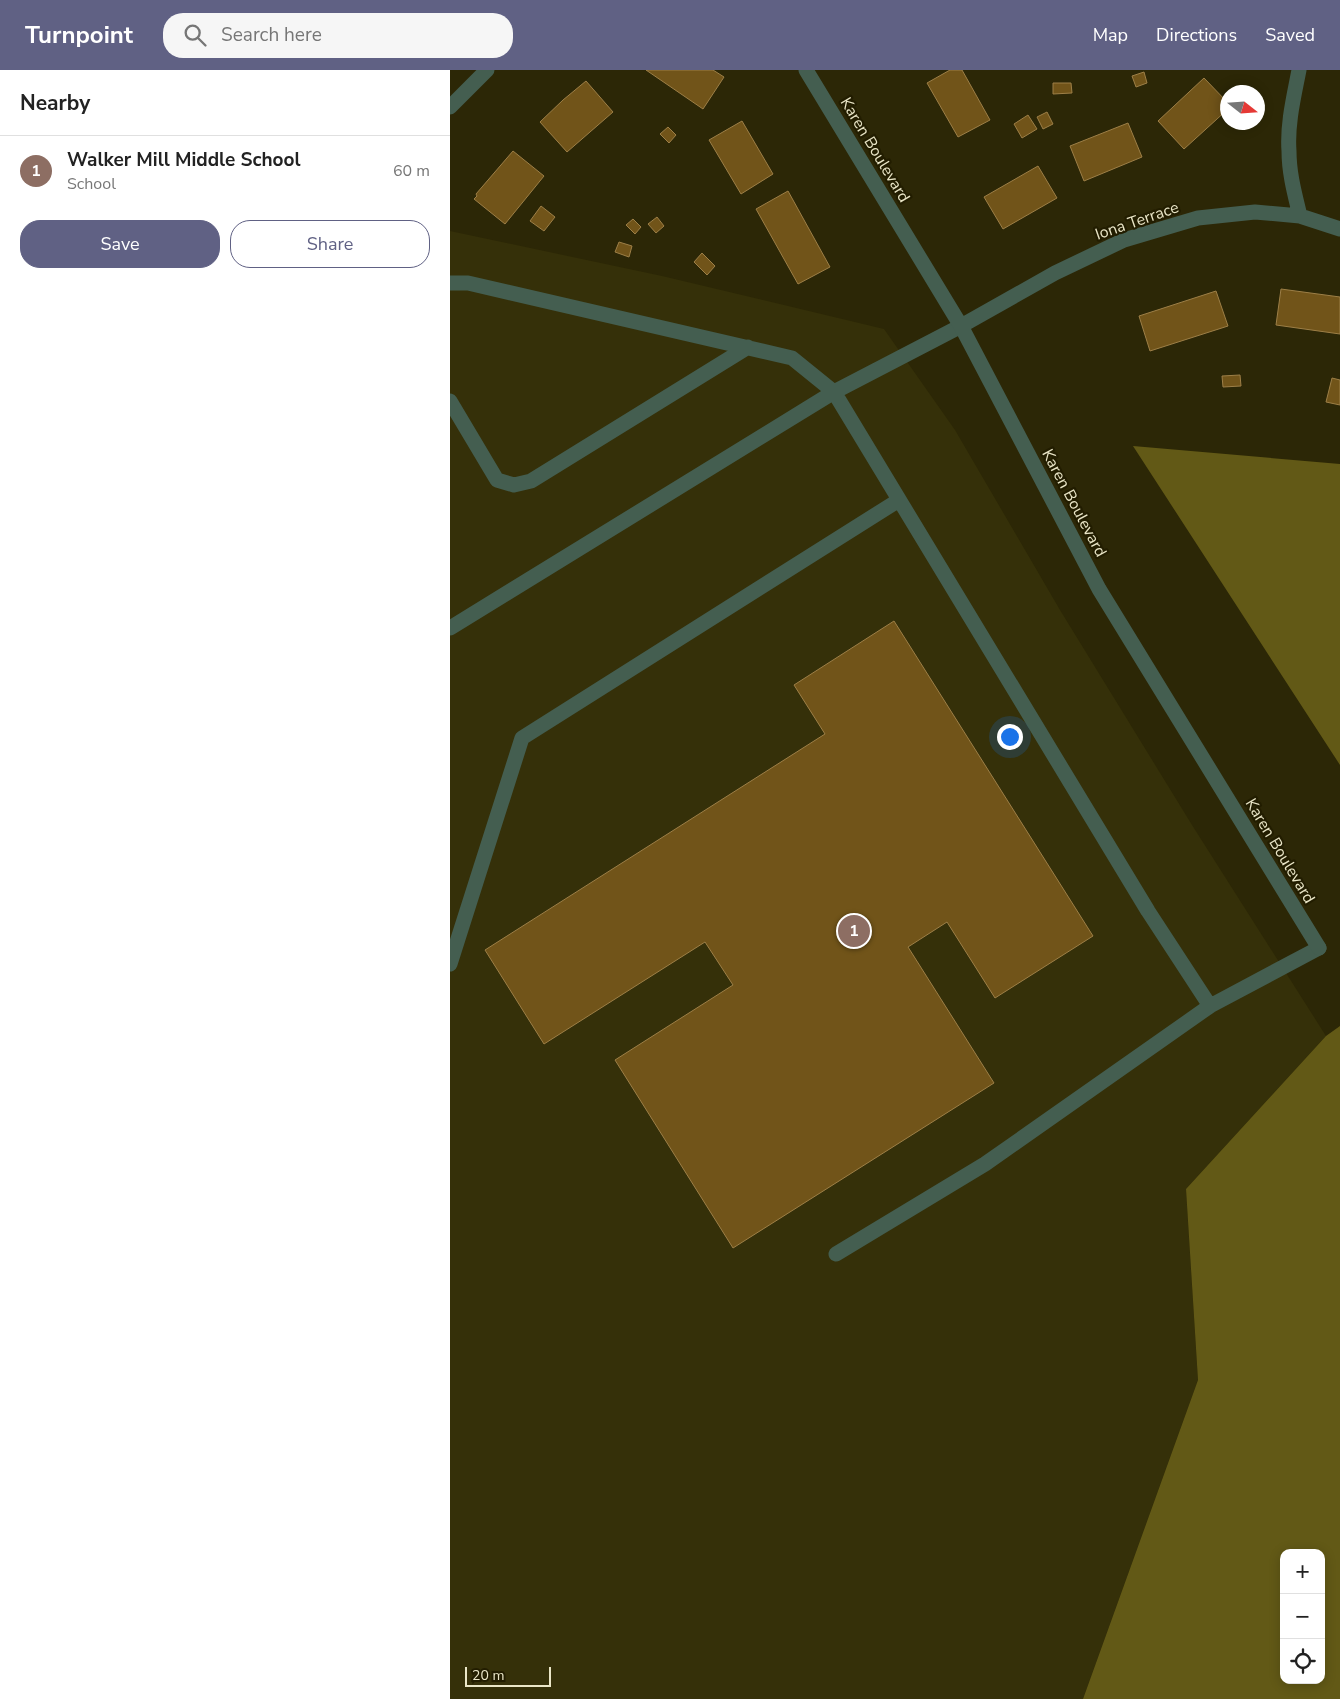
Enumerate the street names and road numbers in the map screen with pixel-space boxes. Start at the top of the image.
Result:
street label: Karen Boulevard [835,93,915,207]
street label: Iona Terrace [1092,196,1182,246]
street label: Karen Boulevard [1036,445,1112,561]
street label: Karen Boulevard [1240,794,1320,908]

